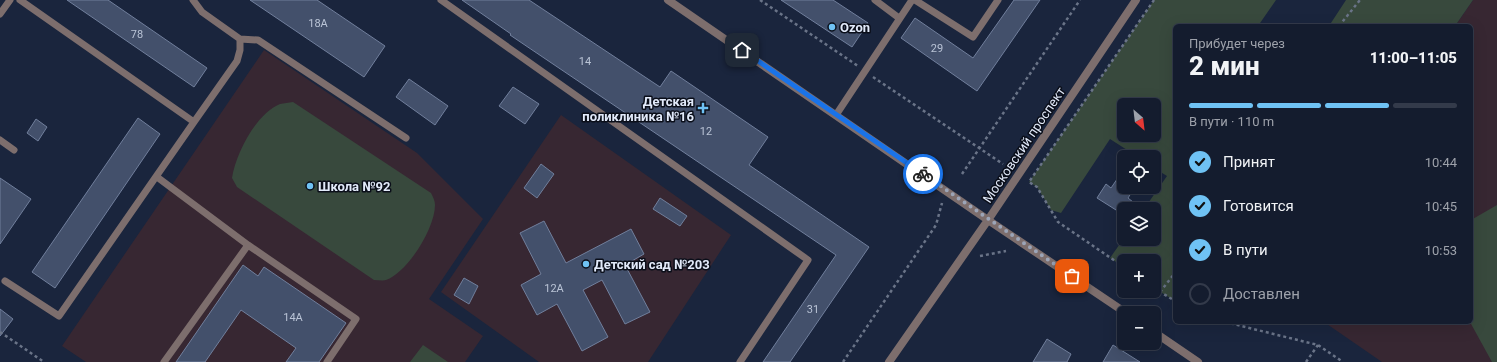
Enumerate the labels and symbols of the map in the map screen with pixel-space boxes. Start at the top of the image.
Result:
house number: 18А [308,17,329,30]
place label: Ozon [840,20,870,35]
marker: Ozon [827,22,837,32]
house number: 78 [131,28,143,41]
pin [725,33,759,67]
house number: 29 [931,42,943,55]
house number: 14 [579,55,591,68]
street label: Московский проспект [980,84,1068,206]
place label: Детская поликлиника №16 [582,94,695,124]
north arrow [1117,98,1161,142]
marker: Детская поликлиника №16 [697,102,709,114]
house number: 12 [700,125,712,138]
courier [903,154,943,194]
place label: Школа №92 [318,179,390,194]
marker: Школа №92 [305,181,315,191]
place label: Детский сад №203 [594,257,710,272]
marker: Детский сад №203 [581,259,591,269]
pin [1055,259,1089,293]
house number: 12А [544,282,565,295]
house number: 31 [807,303,819,316]
house number: 14А [283,311,304,324]

